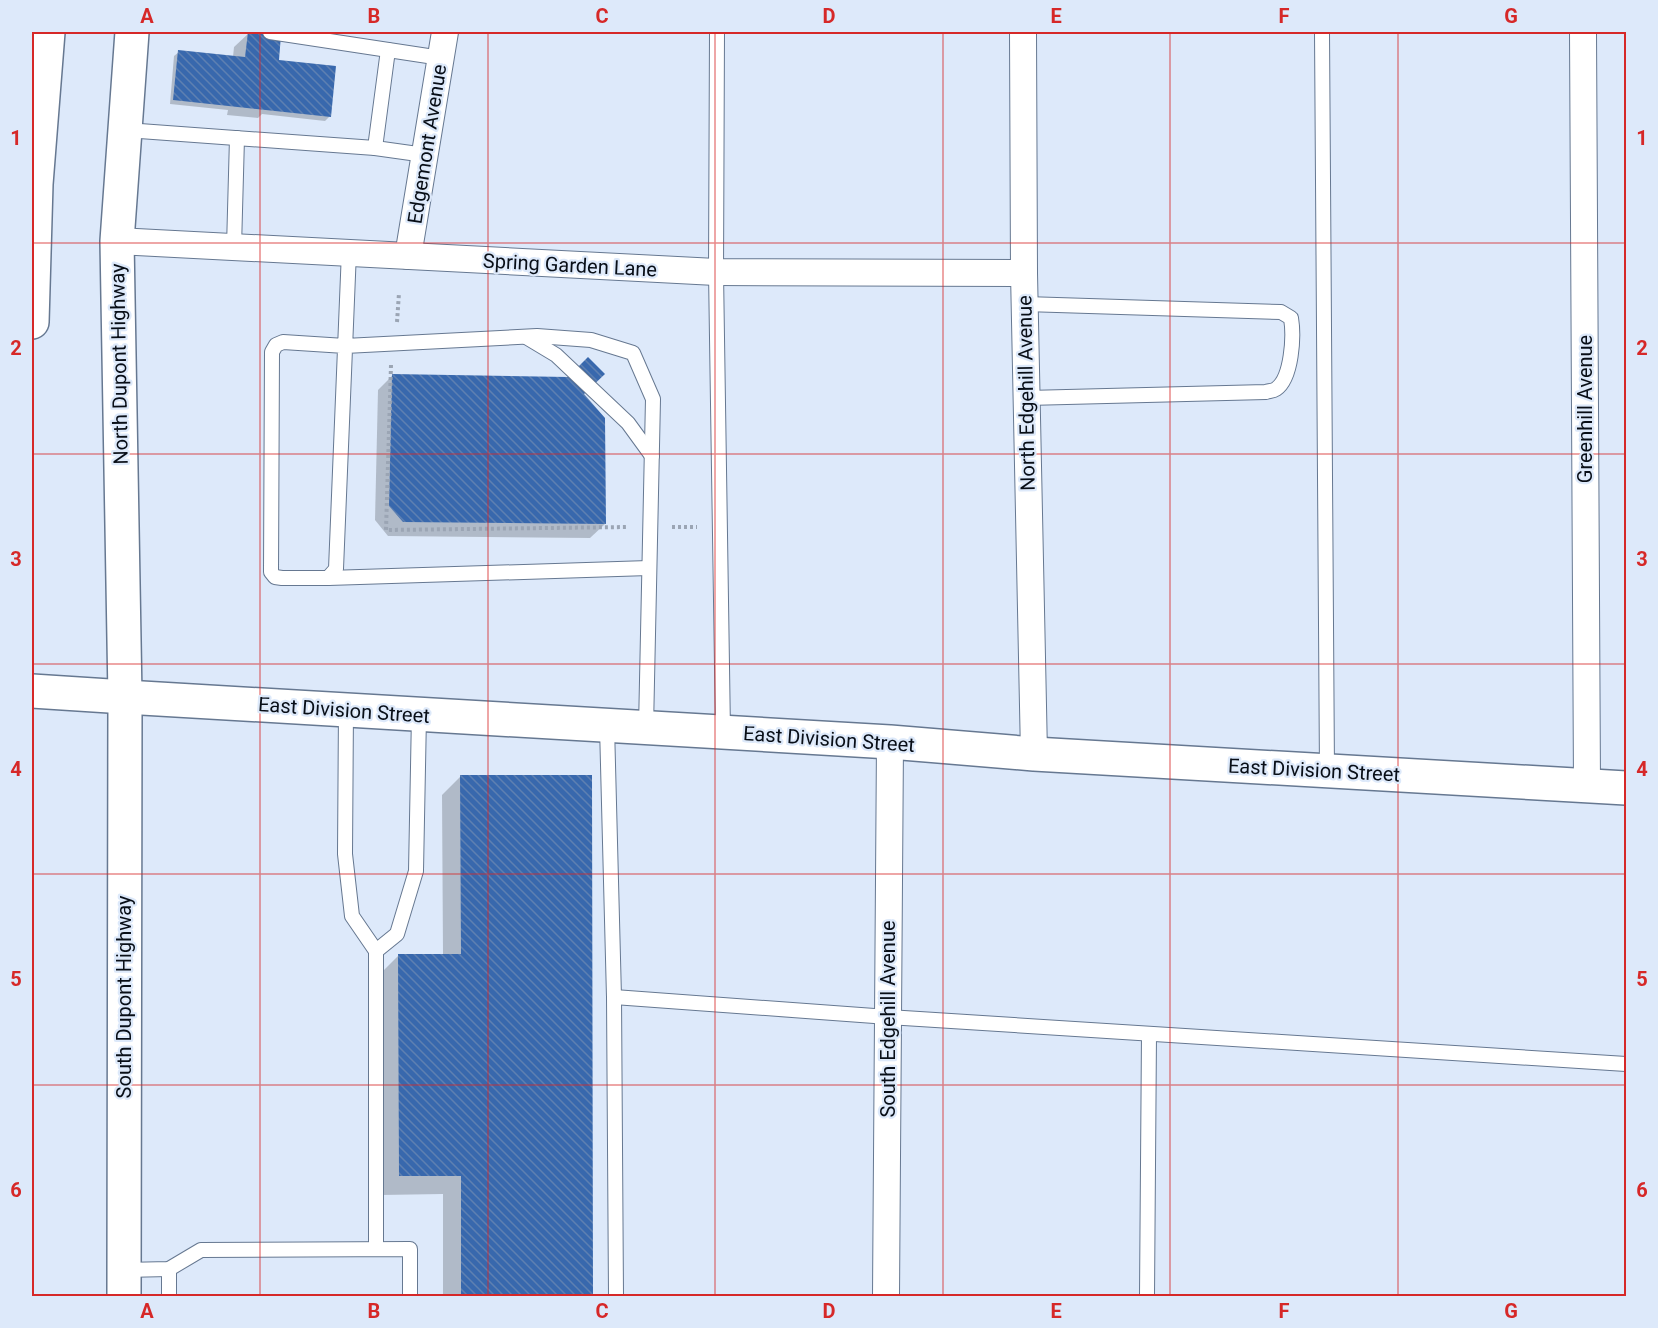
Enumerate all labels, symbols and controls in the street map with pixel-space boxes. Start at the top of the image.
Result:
text: A [140,4,154,28]
text: B [368,4,380,28]
text: C [595,4,609,28]
text: D [823,4,836,28]
text: E [1050,4,1062,28]
text: F [1279,4,1290,28]
text: G [1504,4,1518,28]
street label: Edgemont Avenue [403,63,451,225]
text: 1 [10,126,22,150]
text: 1 [1636,126,1648,150]
street label: Spring Garden Lane [482,248,658,282]
street label: North Dupont Highway [105,263,133,465]
street label: North Edgehill Avenue [1012,295,1040,491]
street label: Greenhill Avenue [1573,335,1597,483]
text: 2 [10,336,22,360]
text: 2 [1636,336,1648,360]
text: 3 [10,547,22,571]
text: 3 [1636,547,1648,571]
street label: East Division Street [257,692,431,728]
street label: East Division Street [742,721,916,757]
street label: East Division Street [1227,754,1401,786]
text: 4 [10,757,22,781]
text: 4 [1636,757,1648,781]
street label: South Dupont Highway [112,895,136,1098]
street label: South Edgehill Avenue [876,920,900,1118]
text: 5 [10,967,22,991]
text: 5 [1636,967,1648,991]
text: 6 [10,1178,22,1202]
text: 6 [1636,1178,1648,1202]
text: A [140,1299,154,1323]
text: B [368,1299,380,1323]
text: C [595,1299,609,1323]
text: D [823,1299,836,1323]
text: E [1050,1299,1062,1323]
text: F [1279,1299,1290,1323]
text: G [1504,1299,1518,1323]

